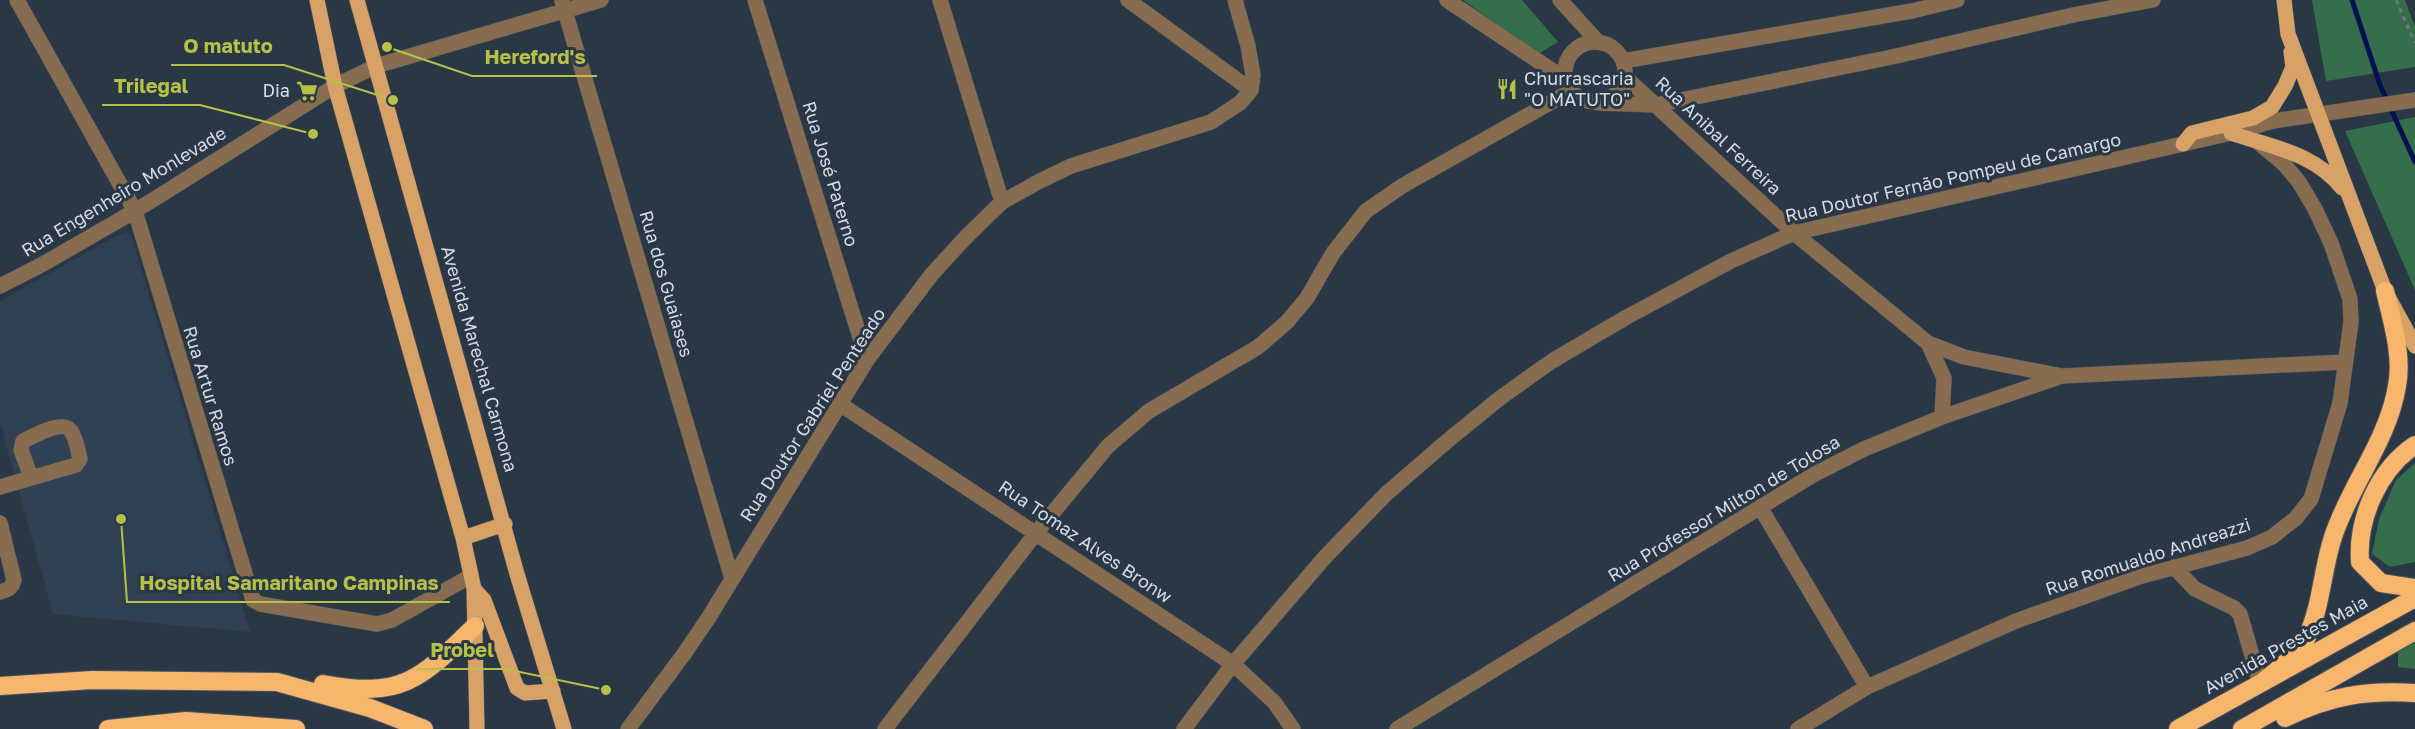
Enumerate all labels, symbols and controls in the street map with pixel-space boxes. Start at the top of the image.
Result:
callout: O matuto [171,27,284,65]
text: O matuto [183,33,273,57]
callout: Hereford's [472,38,597,76]
text: Hereford's [484,44,586,68]
callout: Trilegal [102,67,200,105]
place label: Churrascaria "O MATUTO" [1524,67,1634,110]
street label: Rua Anibal Ferreira [1651,71,1786,199]
text: Trilegal [114,73,189,97]
restaurant icon: Churrascaria "O MATUTO" [1495,77,1519,101]
place label: Dia [262,79,290,101]
supermarket icon: Dia [295,79,319,103]
street label: Rua José Paterno [798,98,864,249]
street label: Rua Engenheiro Monlevade [17,121,230,261]
street label: Rua Doutor Fernão Pompeu de Camargo [1783,128,2123,226]
street label: Rua dos Guaiases [635,208,698,360]
street label: Avenida Marechal Carmona [437,243,523,474]
street label: Rua Doutor Gabriel Penteado [735,303,890,525]
street label: Rua Artur Ramos [179,323,243,468]
street label: Rua Professor Milton de Tolosa [1604,430,1843,586]
street label: Rua Tomaz Alves Bronw [995,475,1177,608]
street label: Rua Romualdo Andreazzi [2042,512,2253,600]
callout: Hospital Samaritano Campinas [127,564,450,602]
text: Hospital Samaritano Campinas [139,570,439,594]
street label: Avenida Prestes Maia [2200,590,2371,698]
callout: Probel [418,631,506,669]
text: Probel [430,637,494,661]

